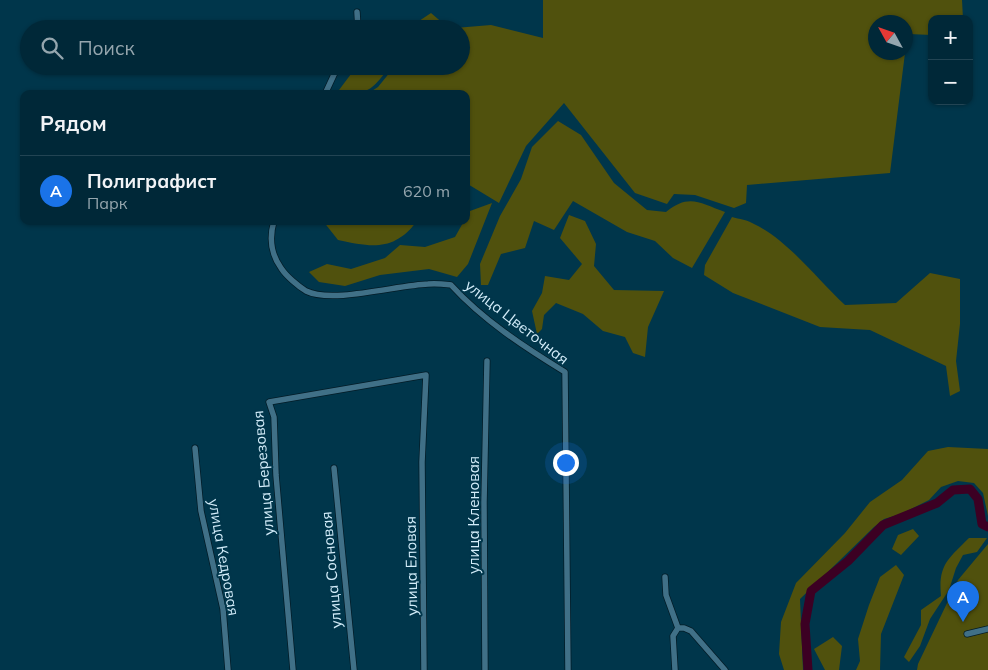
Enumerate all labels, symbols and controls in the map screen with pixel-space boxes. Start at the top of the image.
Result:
north arrow [868,15,913,60]
map controls [928,15,973,105]
button: + [928,15,973,60]
search box [20,20,470,75]
icon: search [38,34,66,62]
text: Поиск [78,36,135,60]
button: − [928,60,973,105]
text: Рядом [40,110,107,136]
text: Полиграфист [87,169,216,193]
text: A [50,181,62,201]
text: 620 m [403,181,450,201]
text: Парк [87,193,127,213]
street label: улица Цветочная [461,276,573,368]
street label: улица Березовая [248,410,278,536]
your location [553,450,579,476]
street label: улица Кленовая [464,456,483,574]
street label: улица Кедровая [204,497,244,617]
street label: улица Сосновая [316,511,346,629]
street label: улица Еловая [401,516,421,616]
pin: A [947,581,979,622]

